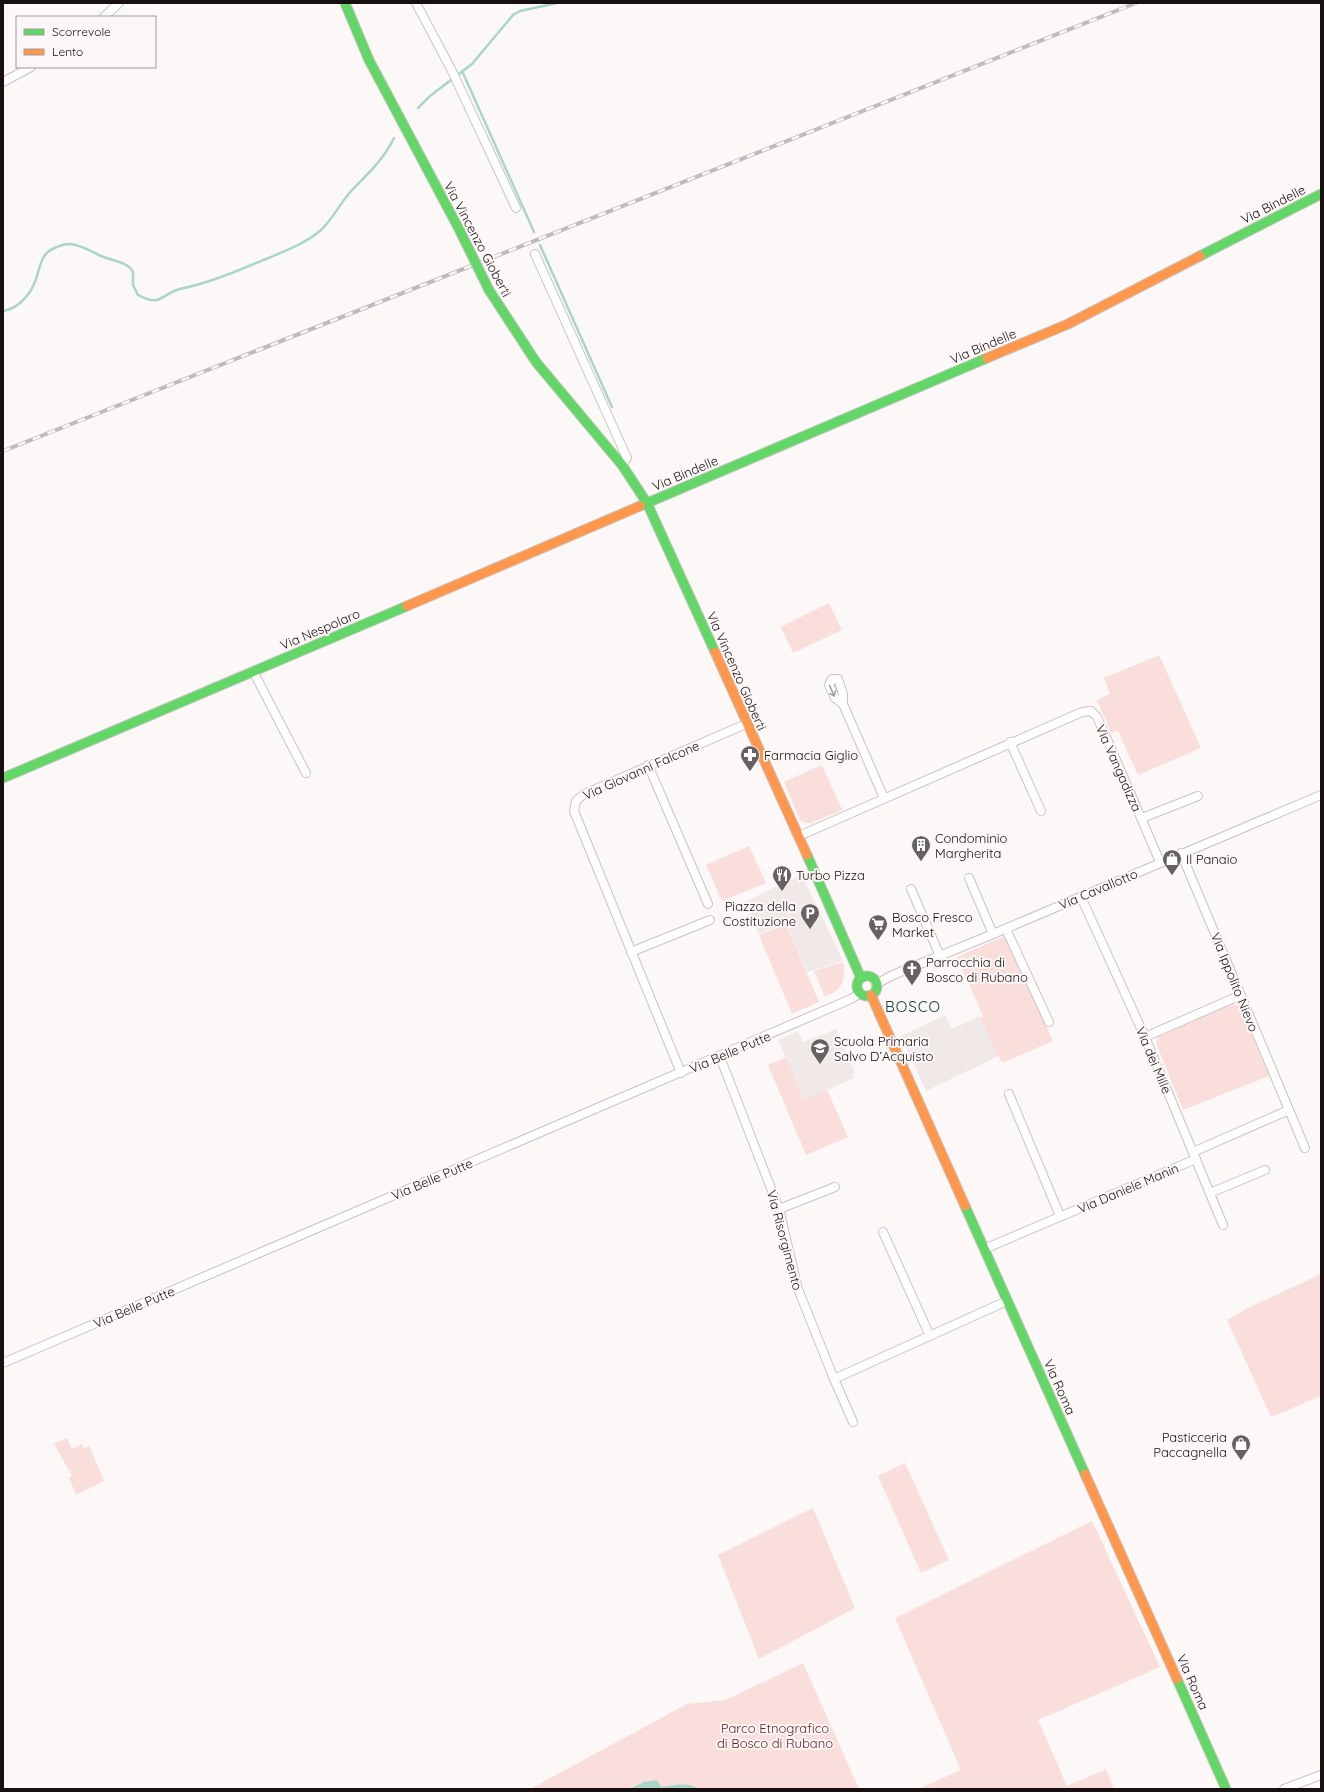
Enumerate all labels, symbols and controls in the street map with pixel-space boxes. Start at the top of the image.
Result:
legend [16,16,156,68]
text: Scorrevole [52,24,111,39]
text: Lento [52,44,83,59]
street label: Via Vincenzo Gioberti [441,179,515,299]
street label: Via Bindelle [1238,181,1308,227]
street label: Via Bindelle [948,325,1018,367]
street label: Via Bindelle [650,452,720,494]
street label: Via Nespolaro [278,605,362,653]
street label: Via Vincenzo Gioberti [704,609,770,733]
one-way arrow [828,685,836,697]
street label: Via Vangadizza [1093,722,1145,814]
street label: Via Giovanni Falcone [580,737,702,803]
pharmacy icon: Farmacia Giglio [739,744,761,772]
place label: Farmacia Giglio [764,747,858,763]
place label: Condominio Margherita [935,830,1008,861]
building icon: Condominio Margherita [910,834,932,862]
shop icon: Il Panaio [1161,848,1183,876]
place label: Il Panaio [1186,851,1238,867]
restaurant icon: Turbo Pizza [771,864,793,892]
street label: Via Cavallotto [1056,865,1140,913]
place label: Turbo Pizza [796,867,865,883]
place label: Piazza della Costituzione [723,898,796,929]
parking icon: Piazza della Costituzione [799,902,821,930]
place label: Bosco Fresco Market [892,909,973,940]
supermarket icon: Bosco Fresco Market [867,913,889,941]
street label: Via Ippolito Nievo [1208,930,1262,1034]
place label: Parrocchia di Bosco di Rubano [926,954,1028,985]
church icon: Parrocchia di Bosco di Rubano [901,958,923,986]
district label: BOSCO [885,997,941,1016]
street label: Via dei Mille [1133,1024,1175,1096]
street label: Via Belle Putte [687,1028,773,1076]
place label: Scuola Primaria Salvo D’Acquisto [834,1033,934,1064]
school or university icon: Scuola Primaria Salvo D’Acquisto [809,1037,831,1065]
street label: Via Belle Putte [389,1155,475,1203]
street label: Via Daniele Manin [1075,1160,1181,1216]
street label: Via Risorgimento [764,1188,806,1292]
street label: Via Belle Putte [91,1283,177,1331]
street label: Via Roma [1041,1357,1079,1417]
place label: Pasticceria Paccagnella [1153,1429,1227,1460]
shop icon: Pasticceria Paccagnella [1230,1433,1252,1461]
street label: Via Roma [1174,1652,1212,1712]
park label: Parco Etnografico di Bosco di Rubano [717,1720,833,1751]

